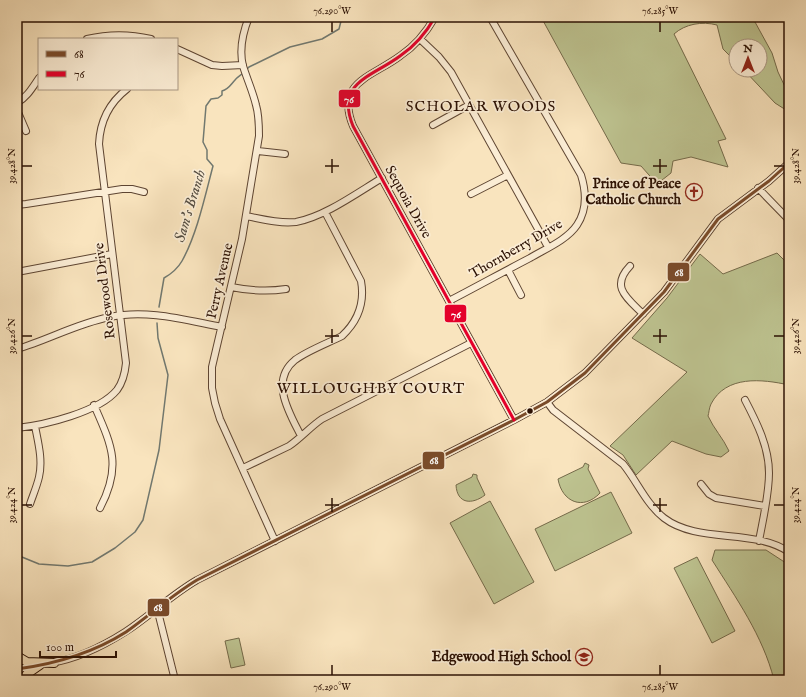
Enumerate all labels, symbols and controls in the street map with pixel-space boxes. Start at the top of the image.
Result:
text: 76.290°W [313,5,351,18]
text: 76.285°W [642,5,678,18]
legend [38,38,178,90]
north arrow [728,38,768,78]
text: N [742,42,753,56]
text: 68 [74,47,84,62]
text: 76 [74,67,86,82]
line badge: 76 [338,89,361,108]
text: 76 [344,93,355,107]
district label: SCHOLAR WOODS [406,97,556,116]
text: 39.428°N [6,148,19,184]
text: 39.428°N [790,148,803,184]
street label: Sequoia Drive [381,162,436,242]
water label: Sam's Branch [170,167,210,244]
place label: Prince of Peace Catholic Church [585,175,682,209]
church icon: Prince of Peace Catholic Church [684,182,704,202]
street label: Thornberry Drive [466,215,566,283]
street label: Rosewood Drive [90,241,120,340]
street label: Perry Avenue [203,241,238,321]
line badge: 68 [667,262,690,282]
text: 68 [675,266,683,280]
line badge: 76 [444,304,467,323]
text: 76 [451,308,462,322]
text: 39.426°N [6,318,19,354]
text: 39.426°N [790,318,803,354]
district label: WILLOUGHBY COURT [277,379,465,398]
unlabelled marker [525,406,535,416]
line badge: 68 [422,451,445,470]
text: 68 [430,454,438,468]
text: 39.424°N [6,486,19,523]
text: 39.424°N [790,486,803,523]
line badge: 68 [147,598,170,617]
text: 68 [154,601,162,615]
scale bar [40,633,116,659]
text: 100 m [46,640,74,655]
school or university icon: Edgewood High School [574,647,594,667]
place label: Edgewood High School [432,648,572,666]
text: 76.290°W [313,681,351,694]
text: 76.285°W [642,681,678,694]

